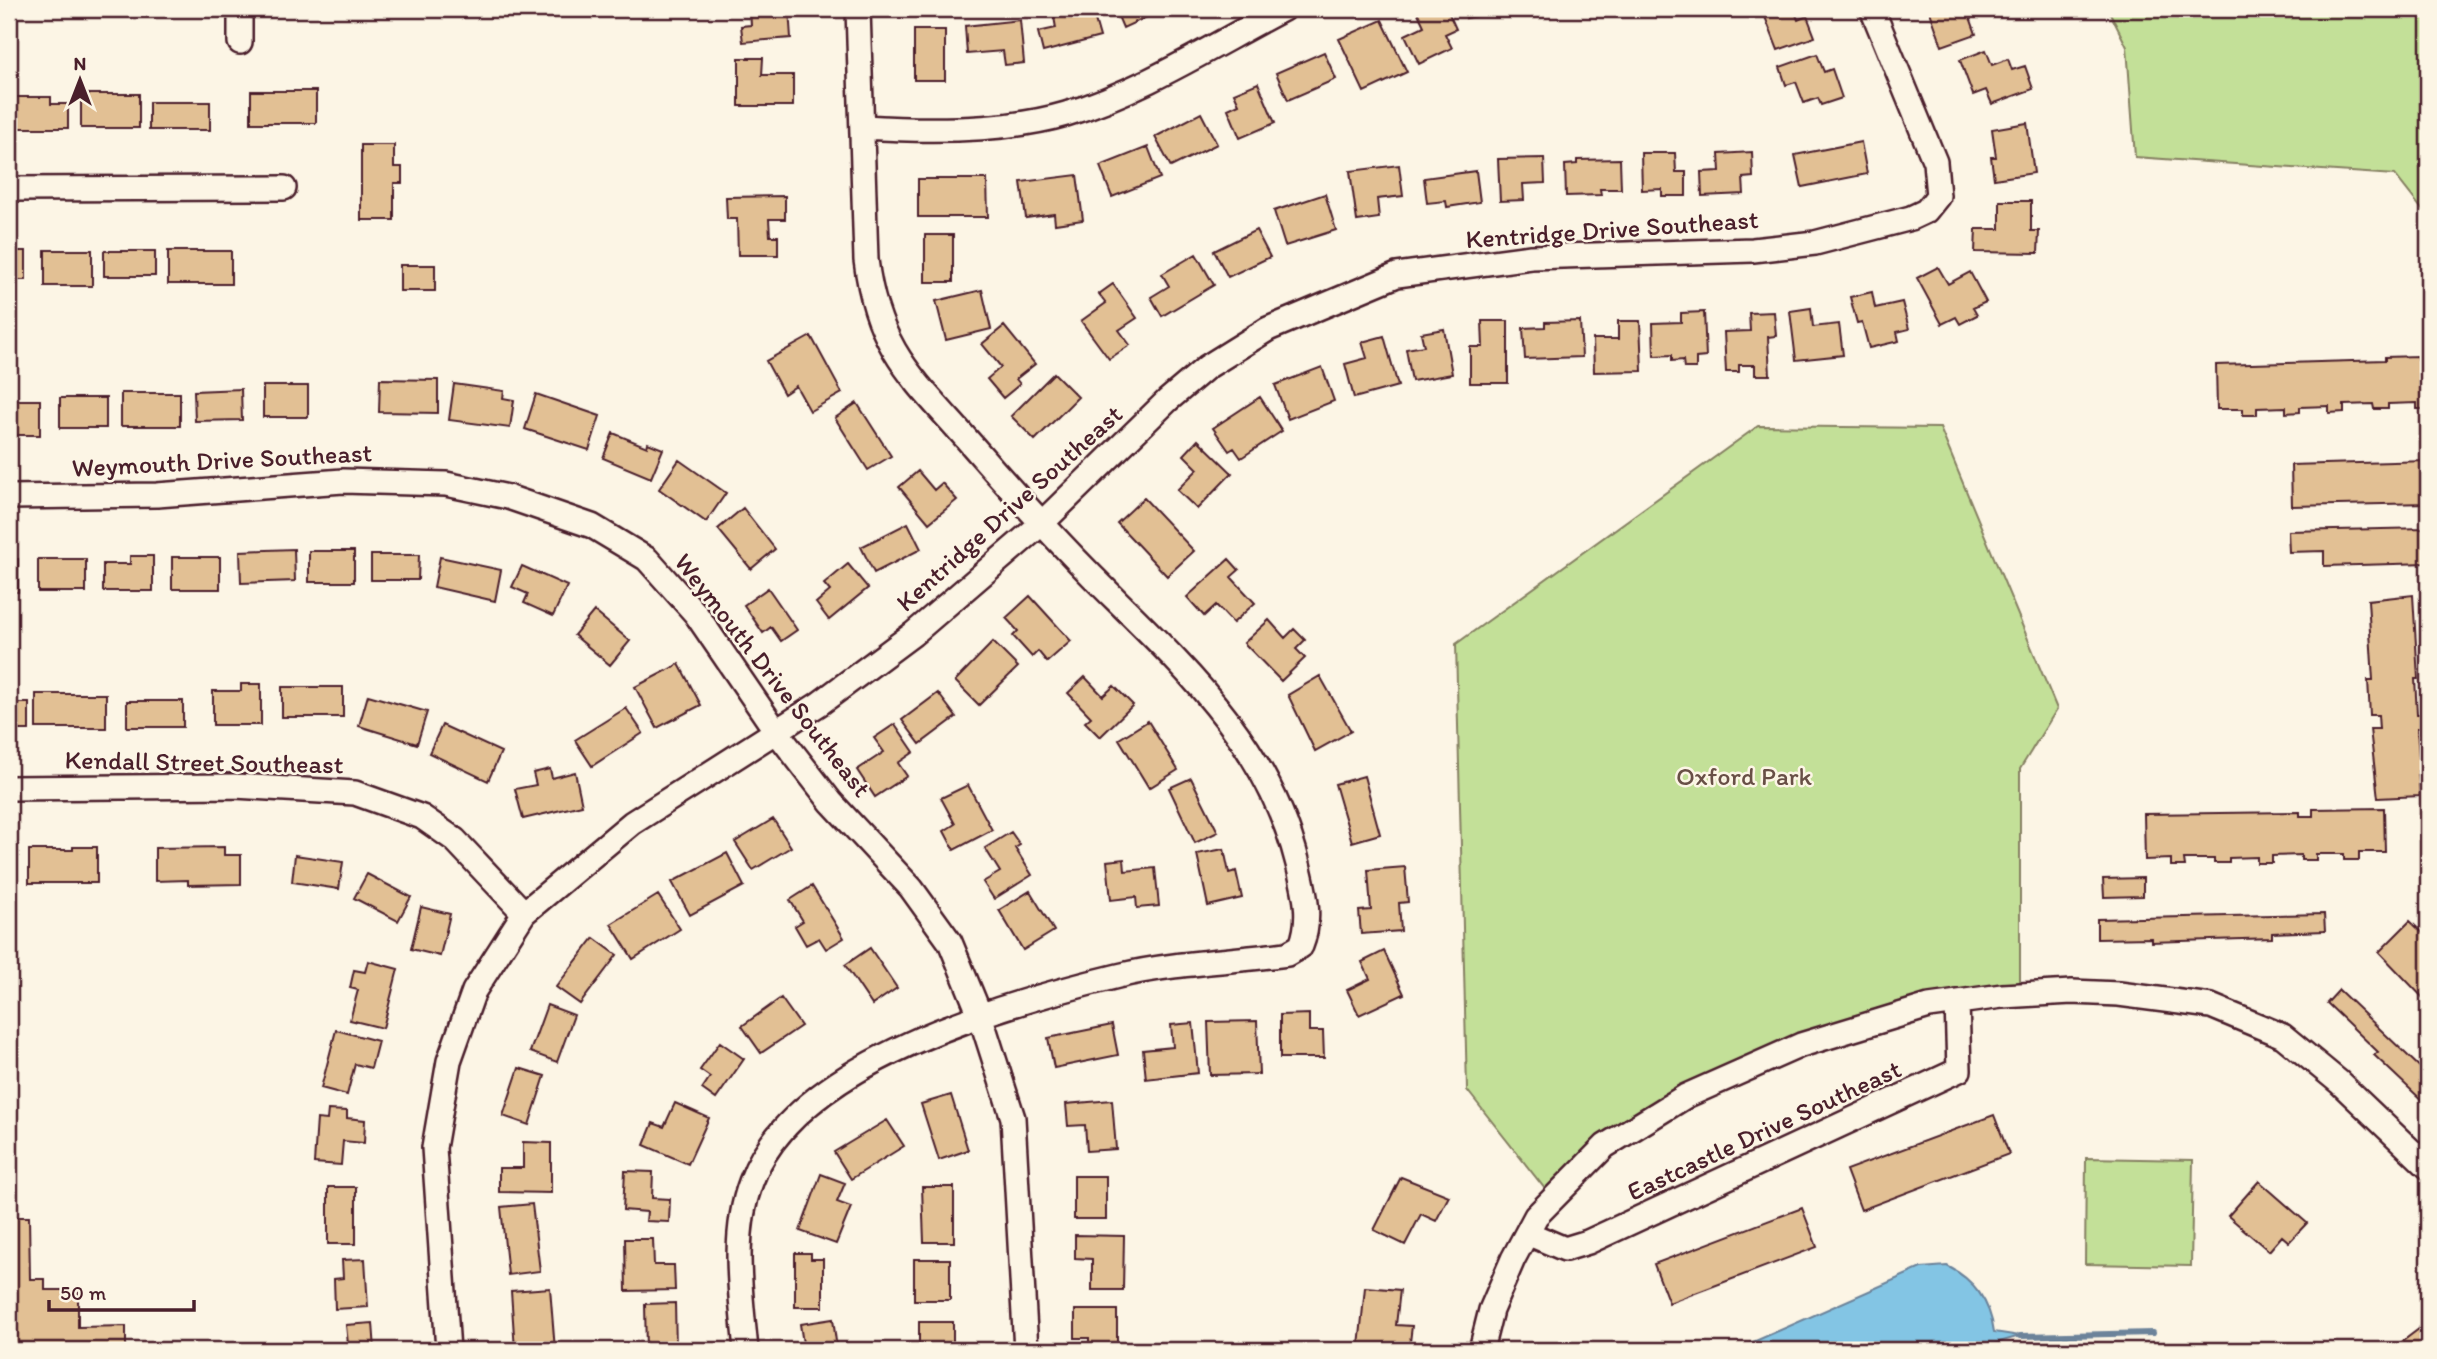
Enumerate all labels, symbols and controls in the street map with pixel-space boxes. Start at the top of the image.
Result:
north arrow [46,46,116,116]
text: N [74,52,86,75]
street label: Kentridge Drive Southeast [1464,203,1760,255]
street label: Kentridge Drive Southeast [889,398,1129,618]
street label: Weymouth Drive Southeast [71,436,373,484]
street label: Weymouth Drive Southeast [668,547,878,803]
street label: Kendall Street Southeast [64,744,344,780]
park label: Oxford Park [1676,760,1813,792]
street label: Eastcastle Drive Southeast [1622,1052,1906,1208]
scale bar [49,1268,194,1312]
text: 50 m [60,1280,107,1305]

